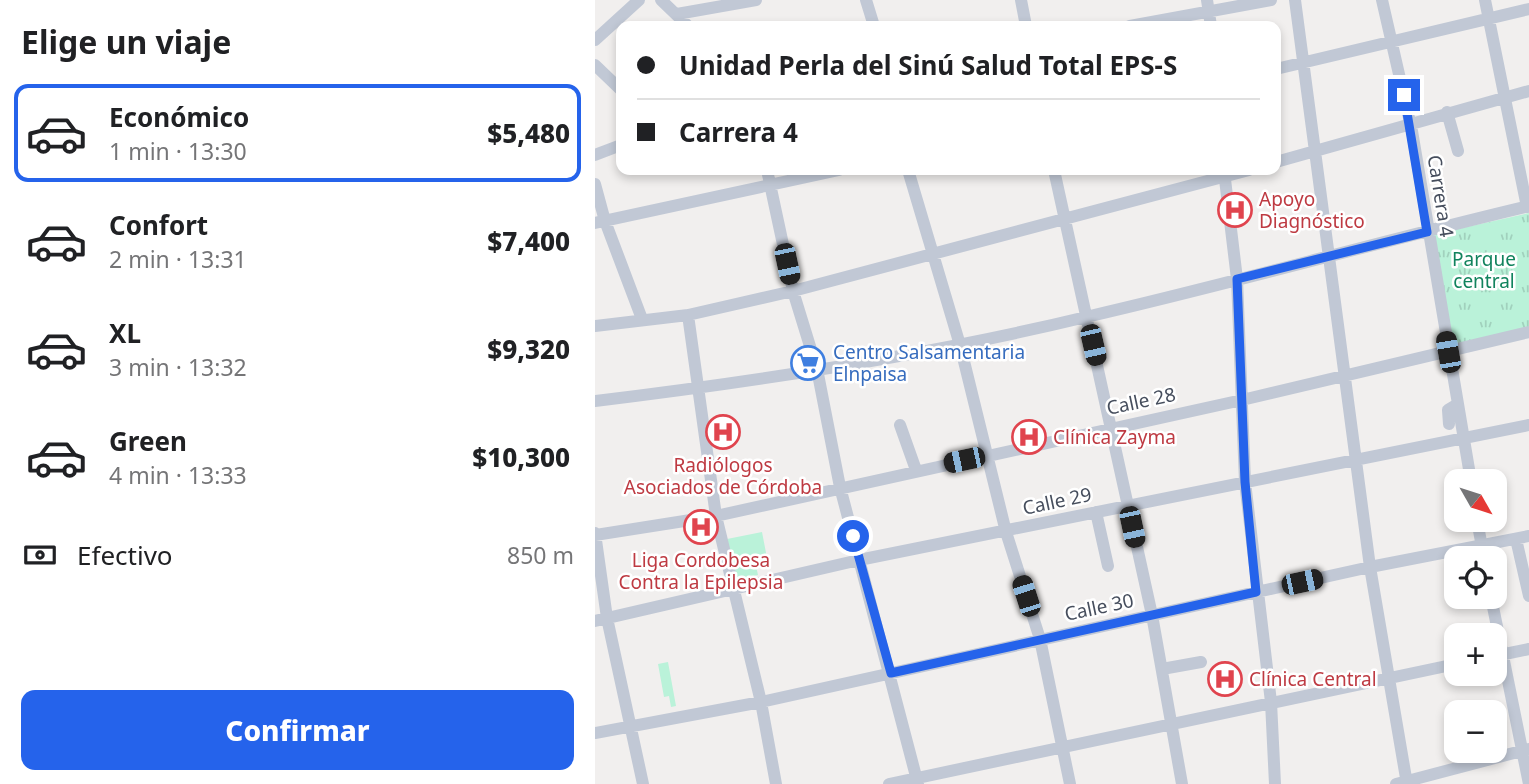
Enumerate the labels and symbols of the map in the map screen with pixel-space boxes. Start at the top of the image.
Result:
route end [1388,79,1420,111]
street label: Carrera 4 [1422,153,1460,239]
place label: Apoyo Diagnóstico [1259,186,1365,234]
hospital icon: Apoyo Diagnóstico [1216,191,1254,229]
car [773,241,802,287]
park label: Parque central [1452,246,1516,294]
car [1079,322,1108,368]
car [1435,329,1462,375]
place label: Centro Salsamentaria Elnpaisa [833,339,1025,387]
supermarket icon: Centro Salsamentaria Elnpaisa [789,344,827,382]
street label: Calle 28 [1104,381,1178,421]
hospital icon: Radiólogos Asociados de Córdoba [704,413,742,451]
hospital icon: Clínica Zayma [1010,418,1048,456]
place label: Clínica Zayma [1053,424,1176,450]
car [942,445,987,475]
place label: Radiólogos Asociados de Córdoba [624,452,822,500]
north arrow [1444,469,1507,532]
street label: Calle 29 [1020,481,1094,521]
car [1118,504,1147,550]
hospital icon: Liga Cordobesa Contra la Epilepsia [682,508,720,546]
route start [837,520,869,552]
place label: Liga Cordobesa Contra la Epilepsia [619,547,783,595]
car [1280,567,1325,597]
car [1010,573,1043,619]
street label: Calle 30 [1062,587,1136,627]
hospital icon: Clínica Central [1206,660,1244,698]
place label: Clínica Central [1249,666,1377,692]

